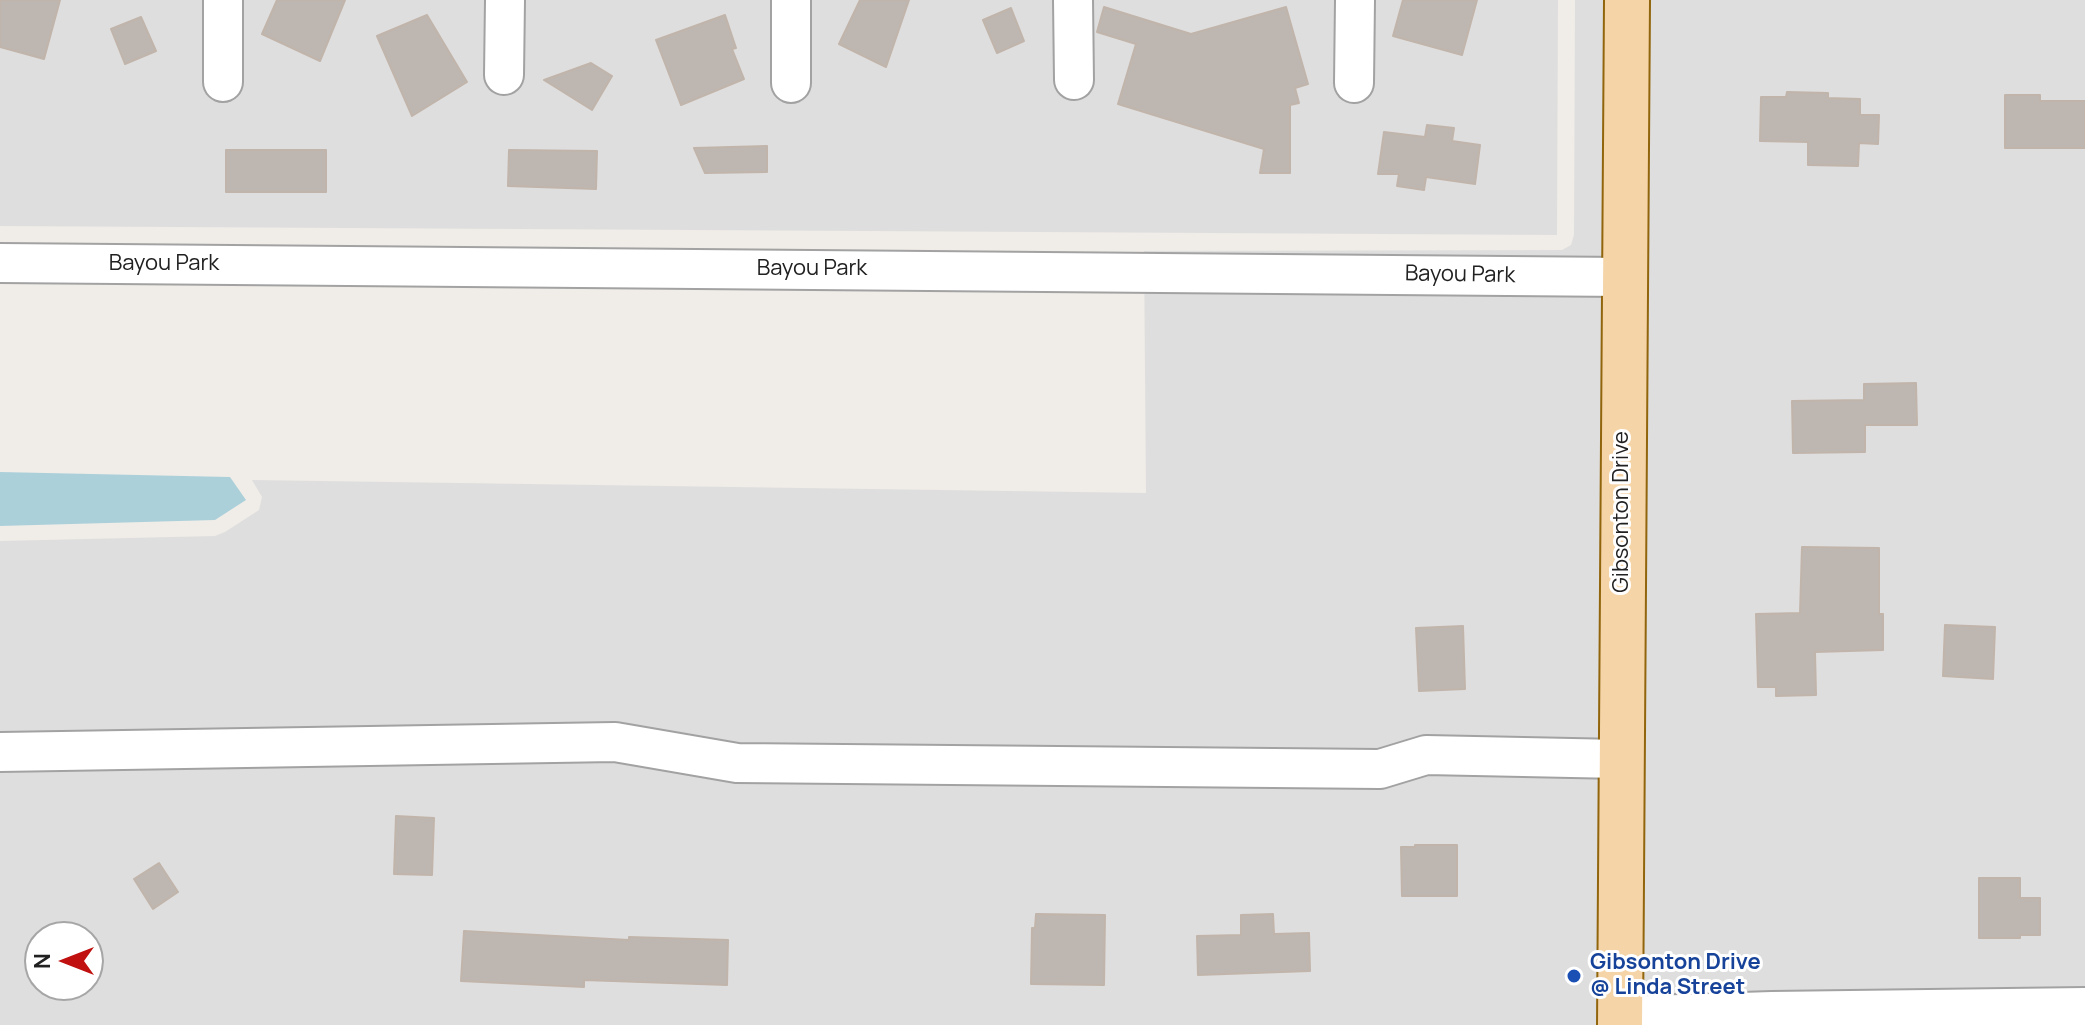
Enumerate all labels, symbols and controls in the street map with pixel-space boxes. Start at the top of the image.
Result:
street label: Bayou Park [109,251,219,277]
street label: Bayou Park [757,256,867,282]
street label: Bayou Park [1405,261,1515,289]
street label: Gibsonton Drive [1609,431,1635,593]
north arrow [24,921,104,1001]
place label: Gibsonton Drive @ Linda Street [1590,950,1761,1002]
text: N [27,953,57,969]
marker: Gibsonton Drive @ Linda Street [1565,967,1583,985]

